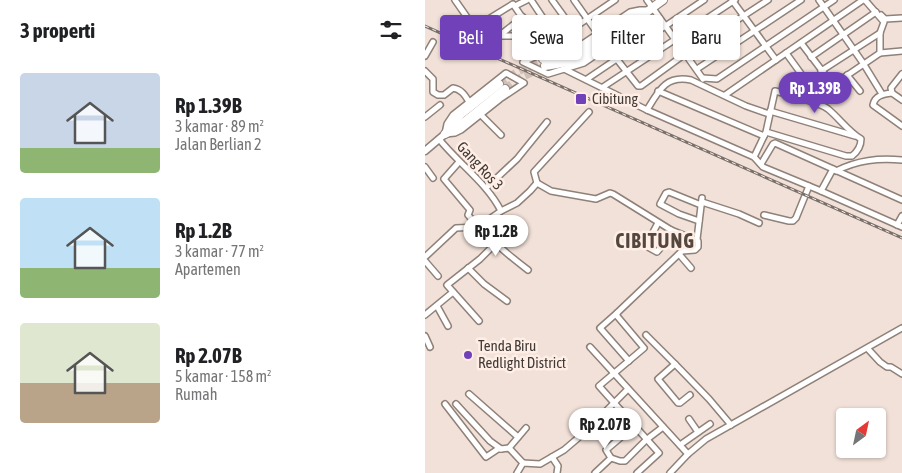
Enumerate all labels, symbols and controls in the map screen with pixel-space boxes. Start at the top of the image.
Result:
chip: Beli [440,15,502,60]
chip: Sewa [512,15,582,60]
chip: Filter [592,15,663,60]
chip: Baru [673,15,740,60]
icon: filters [377,16,405,44]
text: 3 properti [20,18,95,42]
pin: Rp 1.39B [763,72,867,114]
text: Rp 1.39B [790,79,840,97]
place label: Cibitung [592,90,639,107]
marker: Cibitung [574,92,588,106]
icon: home [60,93,120,153]
text: Rp 1.39B [175,93,242,117]
text: 3 kamar · 89 m² [175,117,264,135]
text: Jalan Berlian 2 [175,135,262,153]
street label: Gang Ros 3 [454,138,507,193]
pin: Rp 1.2B [450,214,542,257]
icon: home [60,218,120,278]
text: Rp 1.2B [175,218,232,242]
text: Rp 1.2B [474,222,518,240]
district label: CIBITUNG [615,229,695,252]
text: 3 kamar · 77 m² [175,242,264,260]
text: Apartemen [175,260,241,278]
place label: Tenda Biru Redlight District [478,337,566,371]
icon: home [60,343,120,403]
text: Rp 2.07B [175,343,242,367]
marker: Tenda Biru Redlight District [462,349,474,361]
text: 5 kamar · 158 m² [175,367,271,385]
text: Rumah [175,385,217,403]
pin: Rp 2.07B [553,408,657,450]
north arrow [836,408,886,458]
map controls [836,408,886,458]
text: Rp 2.07B [580,415,630,433]

